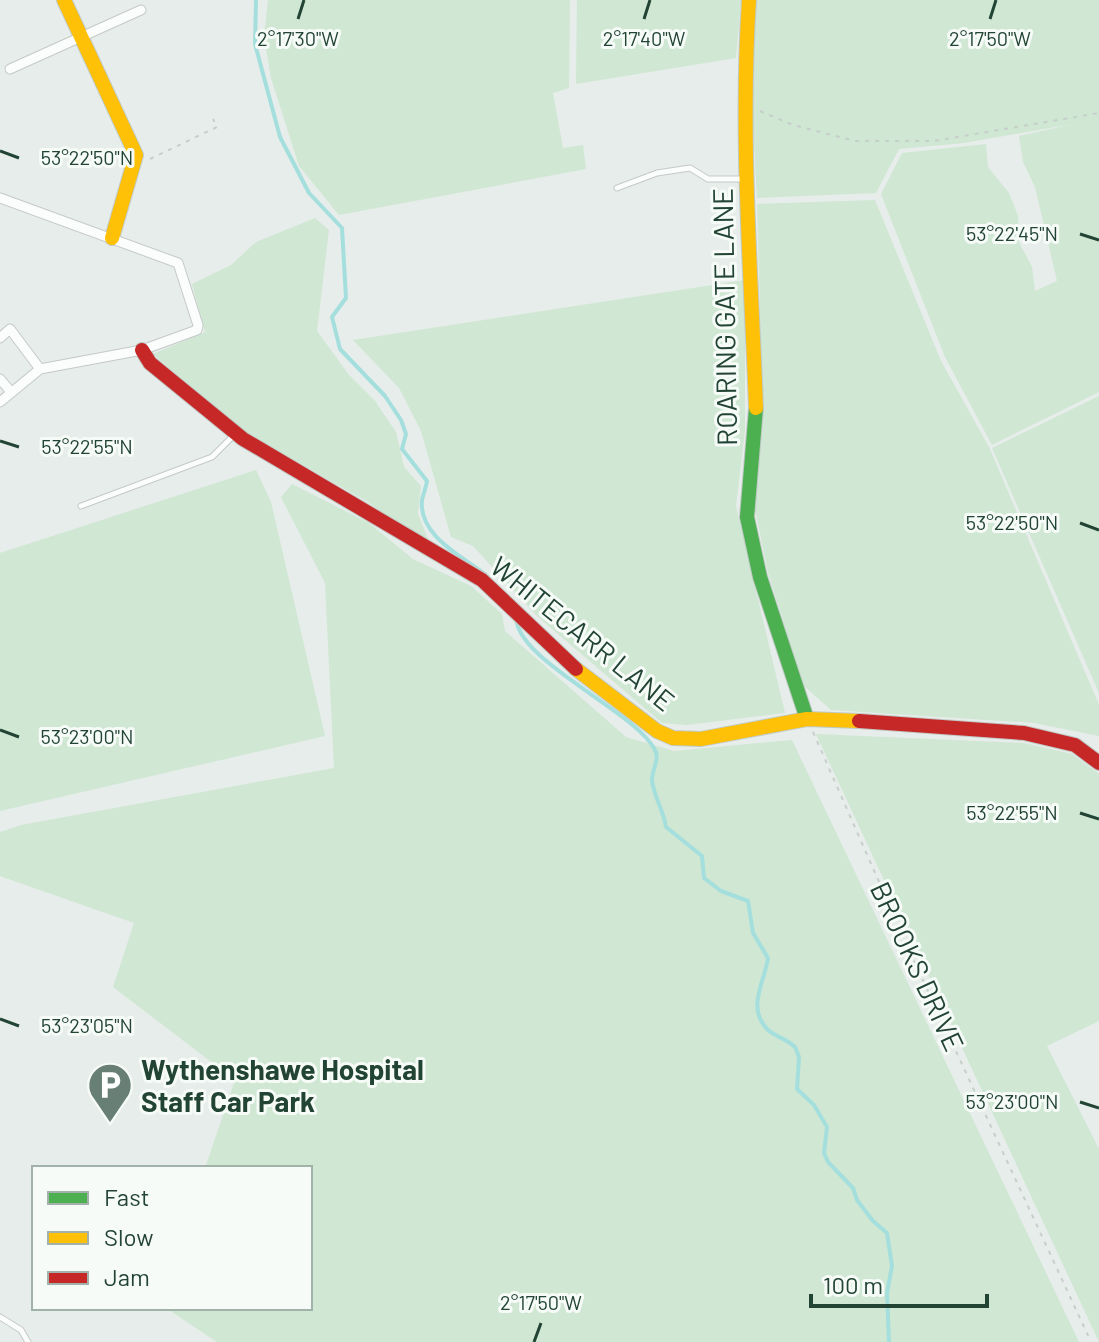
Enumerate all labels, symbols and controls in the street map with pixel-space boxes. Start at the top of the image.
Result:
text: 2°17'30"W [257,26,339,50]
text: 2°17'40"W [603,26,686,50]
text: 2°17'50"W [949,26,1031,50]
text: 53°22'50"N [41,145,133,169]
street label: ROARING GATE LANE [705,188,743,446]
text: 53°22'45"N [966,221,1058,245]
text: 53°22'55"N [41,434,133,458]
text: 53°22'50"N [966,510,1058,534]
street label: WHITECARR LANE [484,549,682,717]
text: 53°23'00"N [40,724,134,748]
text: 53°22'55"N [966,800,1058,824]
street label: BROOKS DRIVE [864,876,972,1056]
text: 53°23'05"N [41,1013,133,1037]
place label: Wythenshawe Hospital Staff Car Park [141,1052,424,1118]
parking icon: Wythenshawe Hospital Staff Car Park [86,1061,134,1124]
text: 53°23'00"N [965,1089,1059,1113]
legend [32,1166,312,1310]
text: Fast [104,1182,149,1211]
text: Slow [104,1222,153,1251]
scale bar [811,1258,987,1308]
text: Jam [104,1262,150,1291]
text: 100 m [823,1270,883,1299]
text: 2°17'50"W [500,1290,582,1314]

